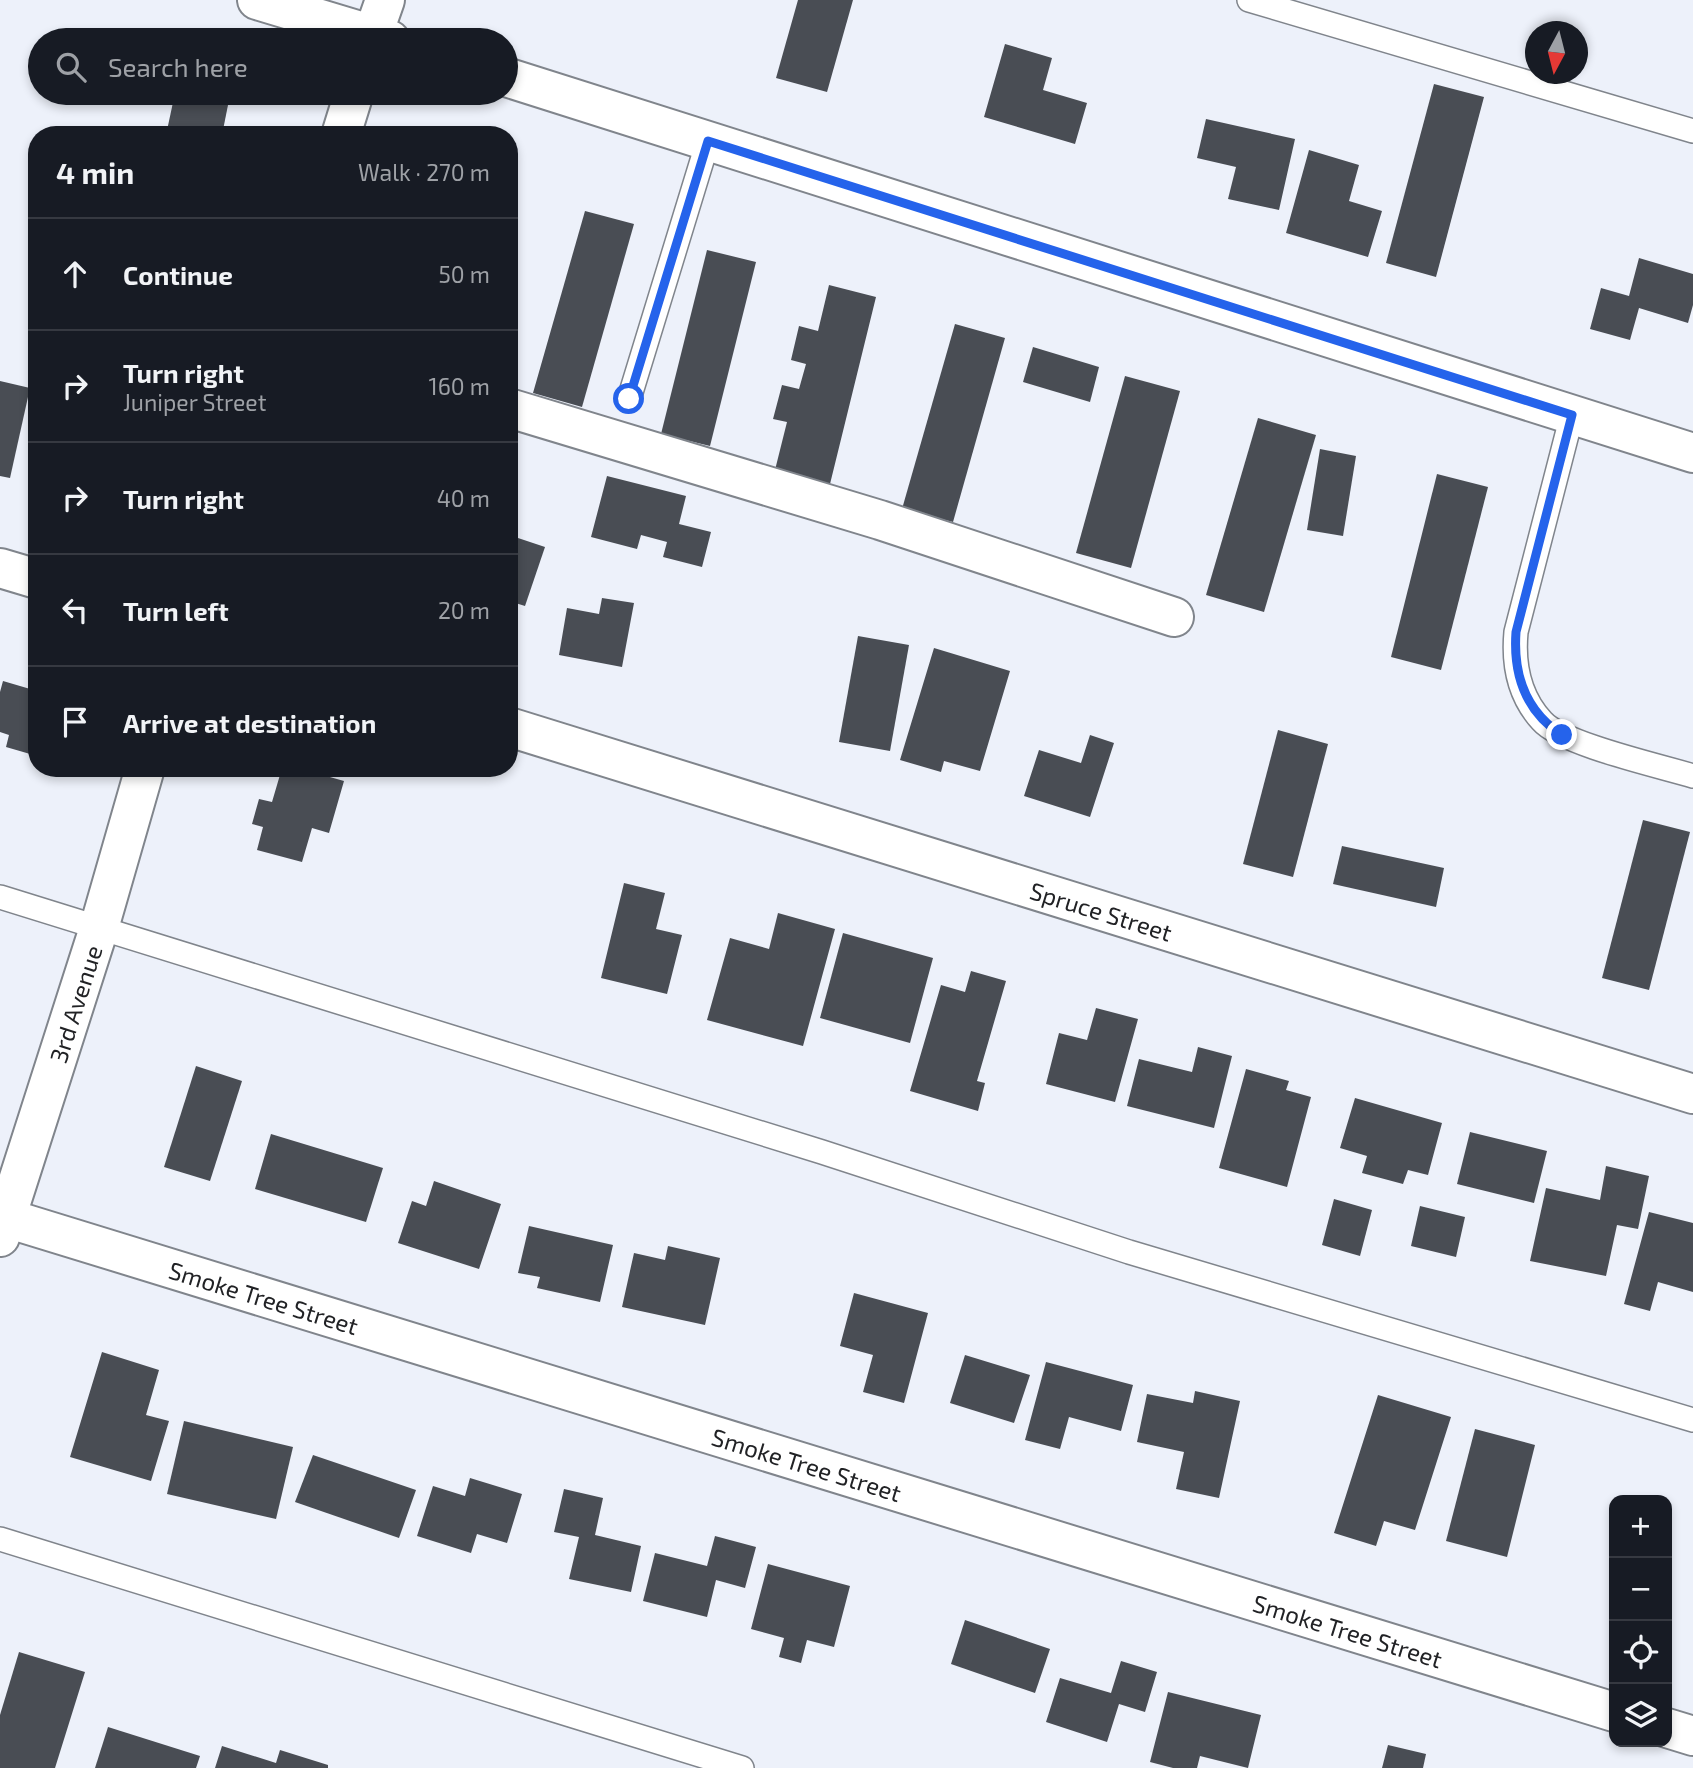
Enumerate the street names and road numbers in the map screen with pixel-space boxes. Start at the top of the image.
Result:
street label: Spruce Street [1027,875,1176,946]
street label: 3rd Avenue [42,941,107,1066]
street label: Smoke Tree Street [166,1254,362,1340]
street label: Smoke Tree Street [709,1421,905,1507]
street label: Smoke Tree Street [1250,1587,1446,1673]

